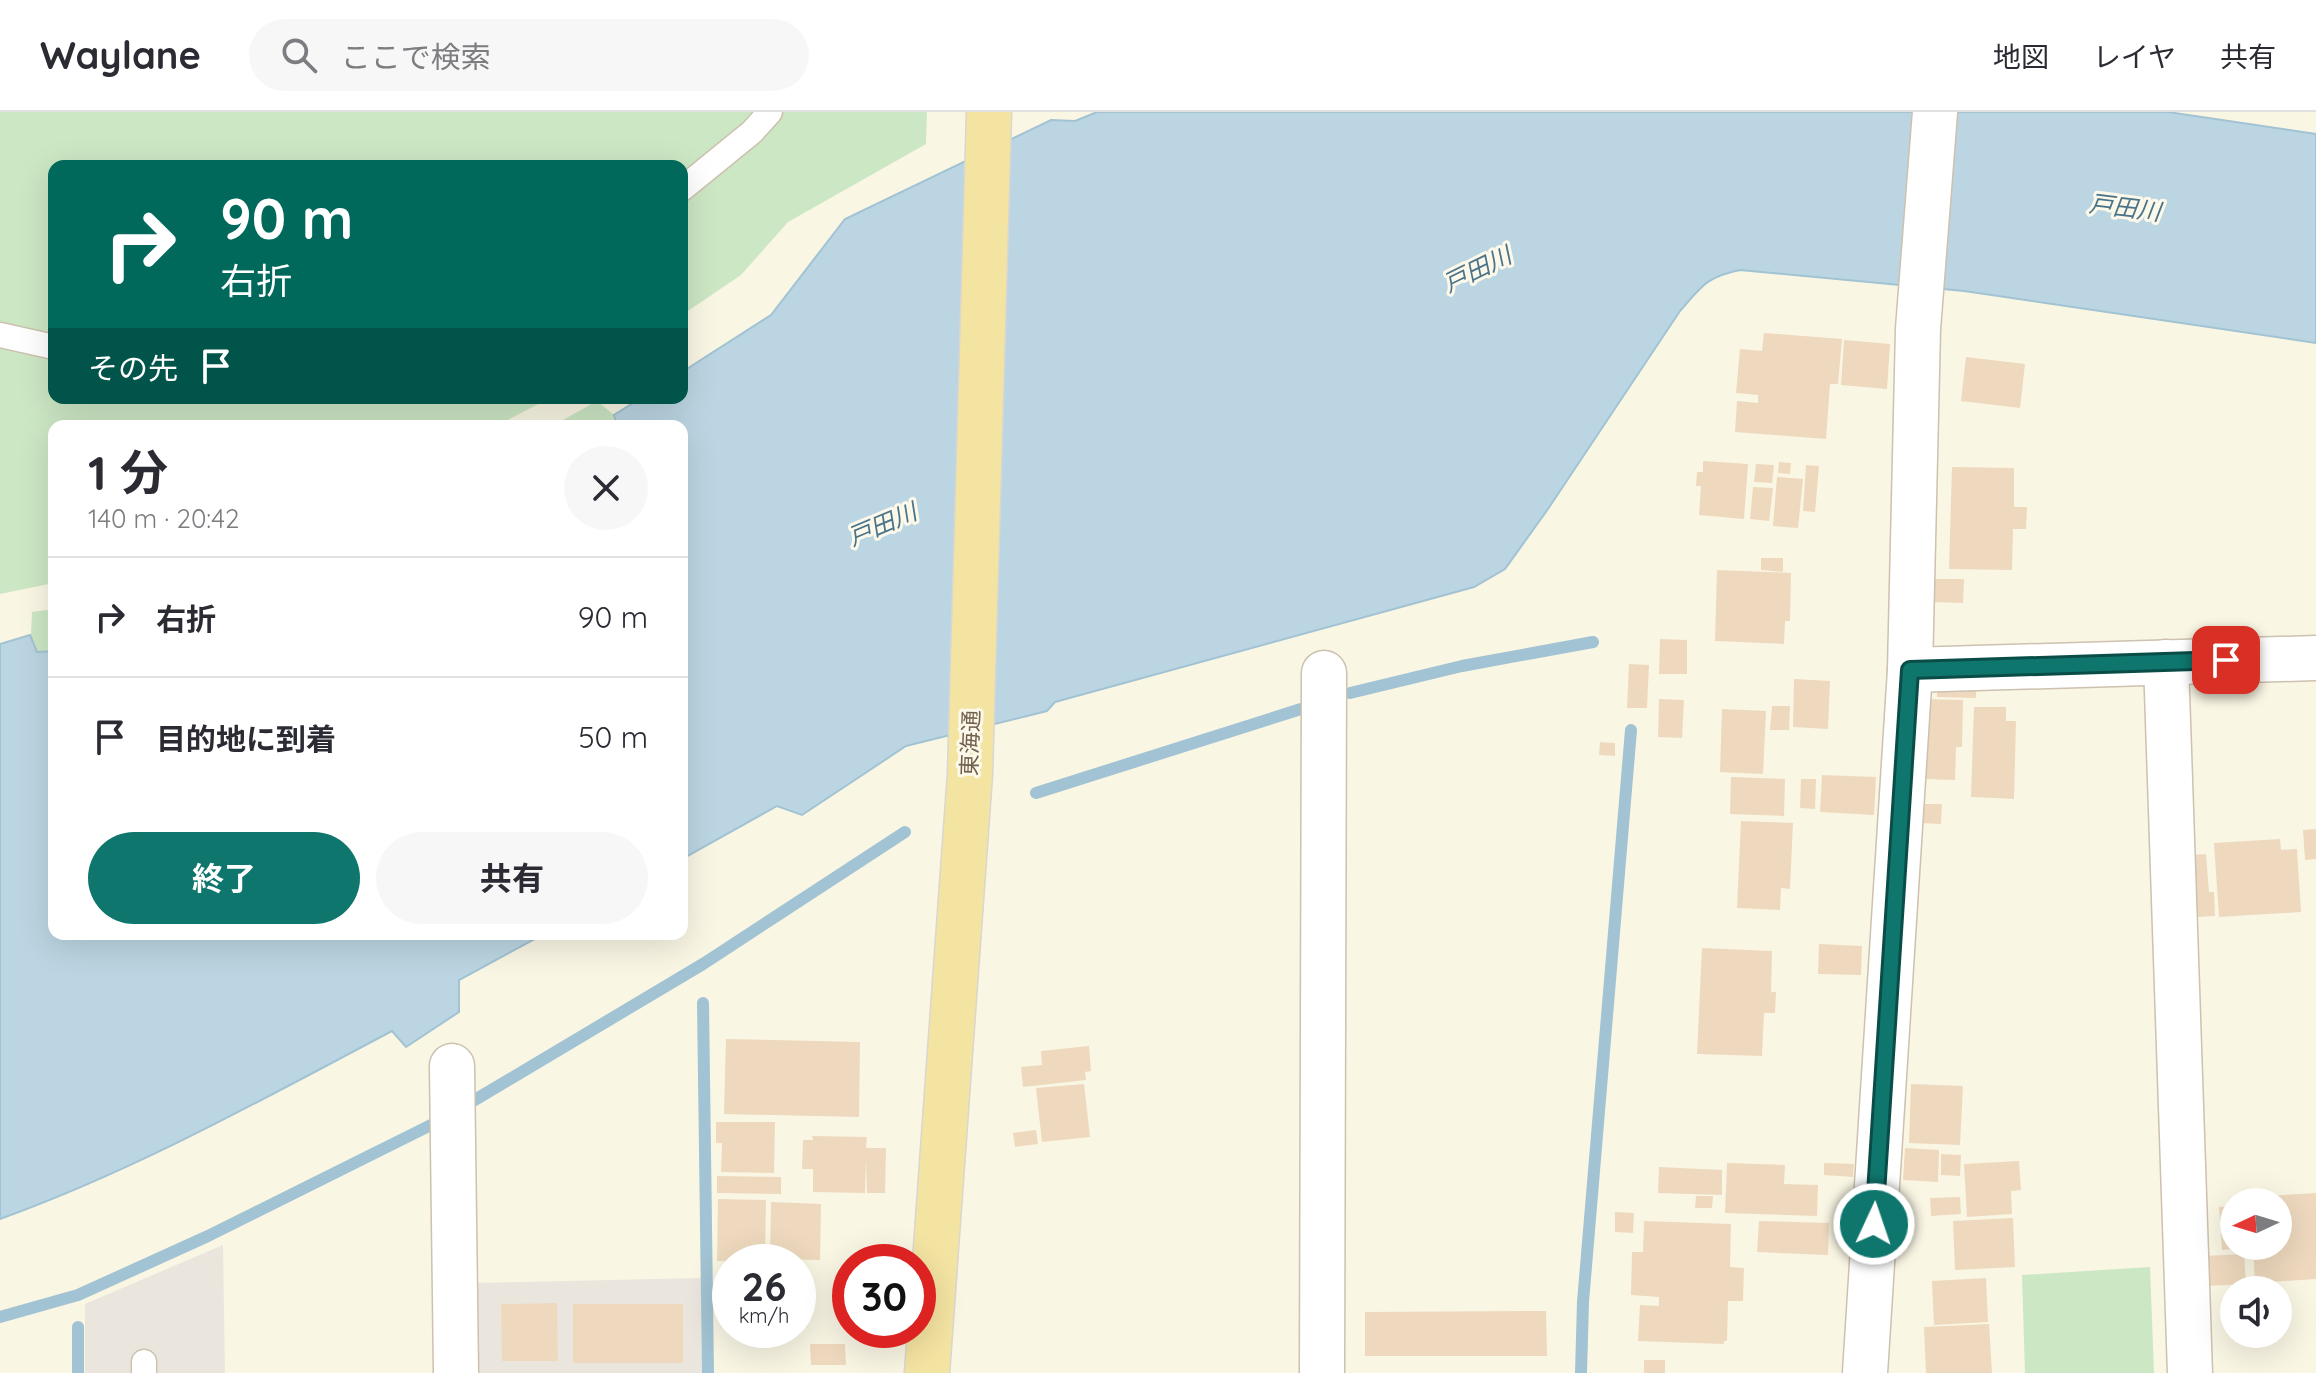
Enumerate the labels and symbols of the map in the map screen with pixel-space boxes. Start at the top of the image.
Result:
water label: 戸田川 [2087,188,2166,227]
water label: 戸田川 [1438,238,1519,298]
water label: 戸田川 [843,495,924,552]
pin [2192,626,2260,694]
street label: 東海通 [955,710,985,776]
position arrow [1832,1182,1916,1266]
north arrow [2220,1188,2292,1260]
speed limit sign: 30 [832,1244,936,1348]

